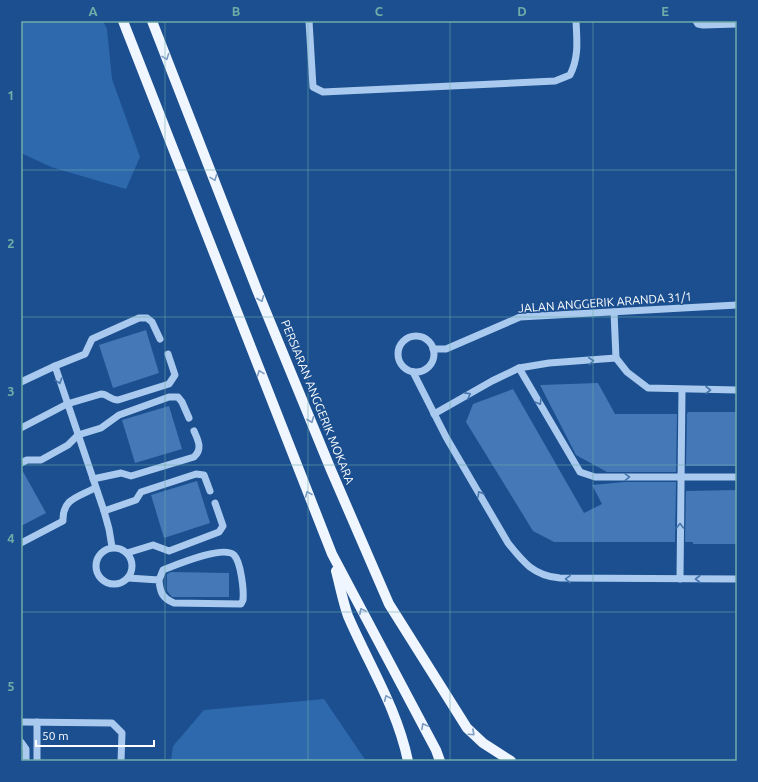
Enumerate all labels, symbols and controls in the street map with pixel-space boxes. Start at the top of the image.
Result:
text: A [88,4,98,18]
text: B [232,4,241,18]
text: C [375,4,384,18]
text: D [517,4,527,18]
text: E [661,4,669,18]
one-way arrow [162,54,170,61]
text: 1 [7,88,15,102]
one-way arrow [209,175,217,182]
text: 2 [7,236,15,250]
street label: JALAN ANGGERIK ARANDA 31/1 [518,289,692,315]
one-way arrow [256,295,264,303]
street label: PERSIARAN ANGGERIK MOKARA [279,318,357,486]
one-way arrow [588,356,594,365]
one-way arrow [257,369,265,376]
one-way arrow [55,377,63,384]
text: 3 [7,384,15,398]
one-way arrow [705,386,711,394]
one-way arrow [464,392,471,399]
one-way arrow [534,398,541,405]
one-way arrow [306,416,314,423]
one-way arrow [624,473,630,481]
one-way arrow [304,490,312,497]
one-way arrow [477,491,484,498]
one-way arrow [676,523,684,529]
text: 4 [7,531,15,545]
one-way arrow [565,574,571,583]
one-way arrow [695,575,701,583]
one-way arrow [360,608,367,615]
text: 5 [7,679,15,693]
one-way arrow [384,694,392,702]
scale bar [36,722,154,748]
one-way arrow [421,723,428,730]
one-way arrow [467,728,475,736]
text: 50 m [42,729,69,742]

